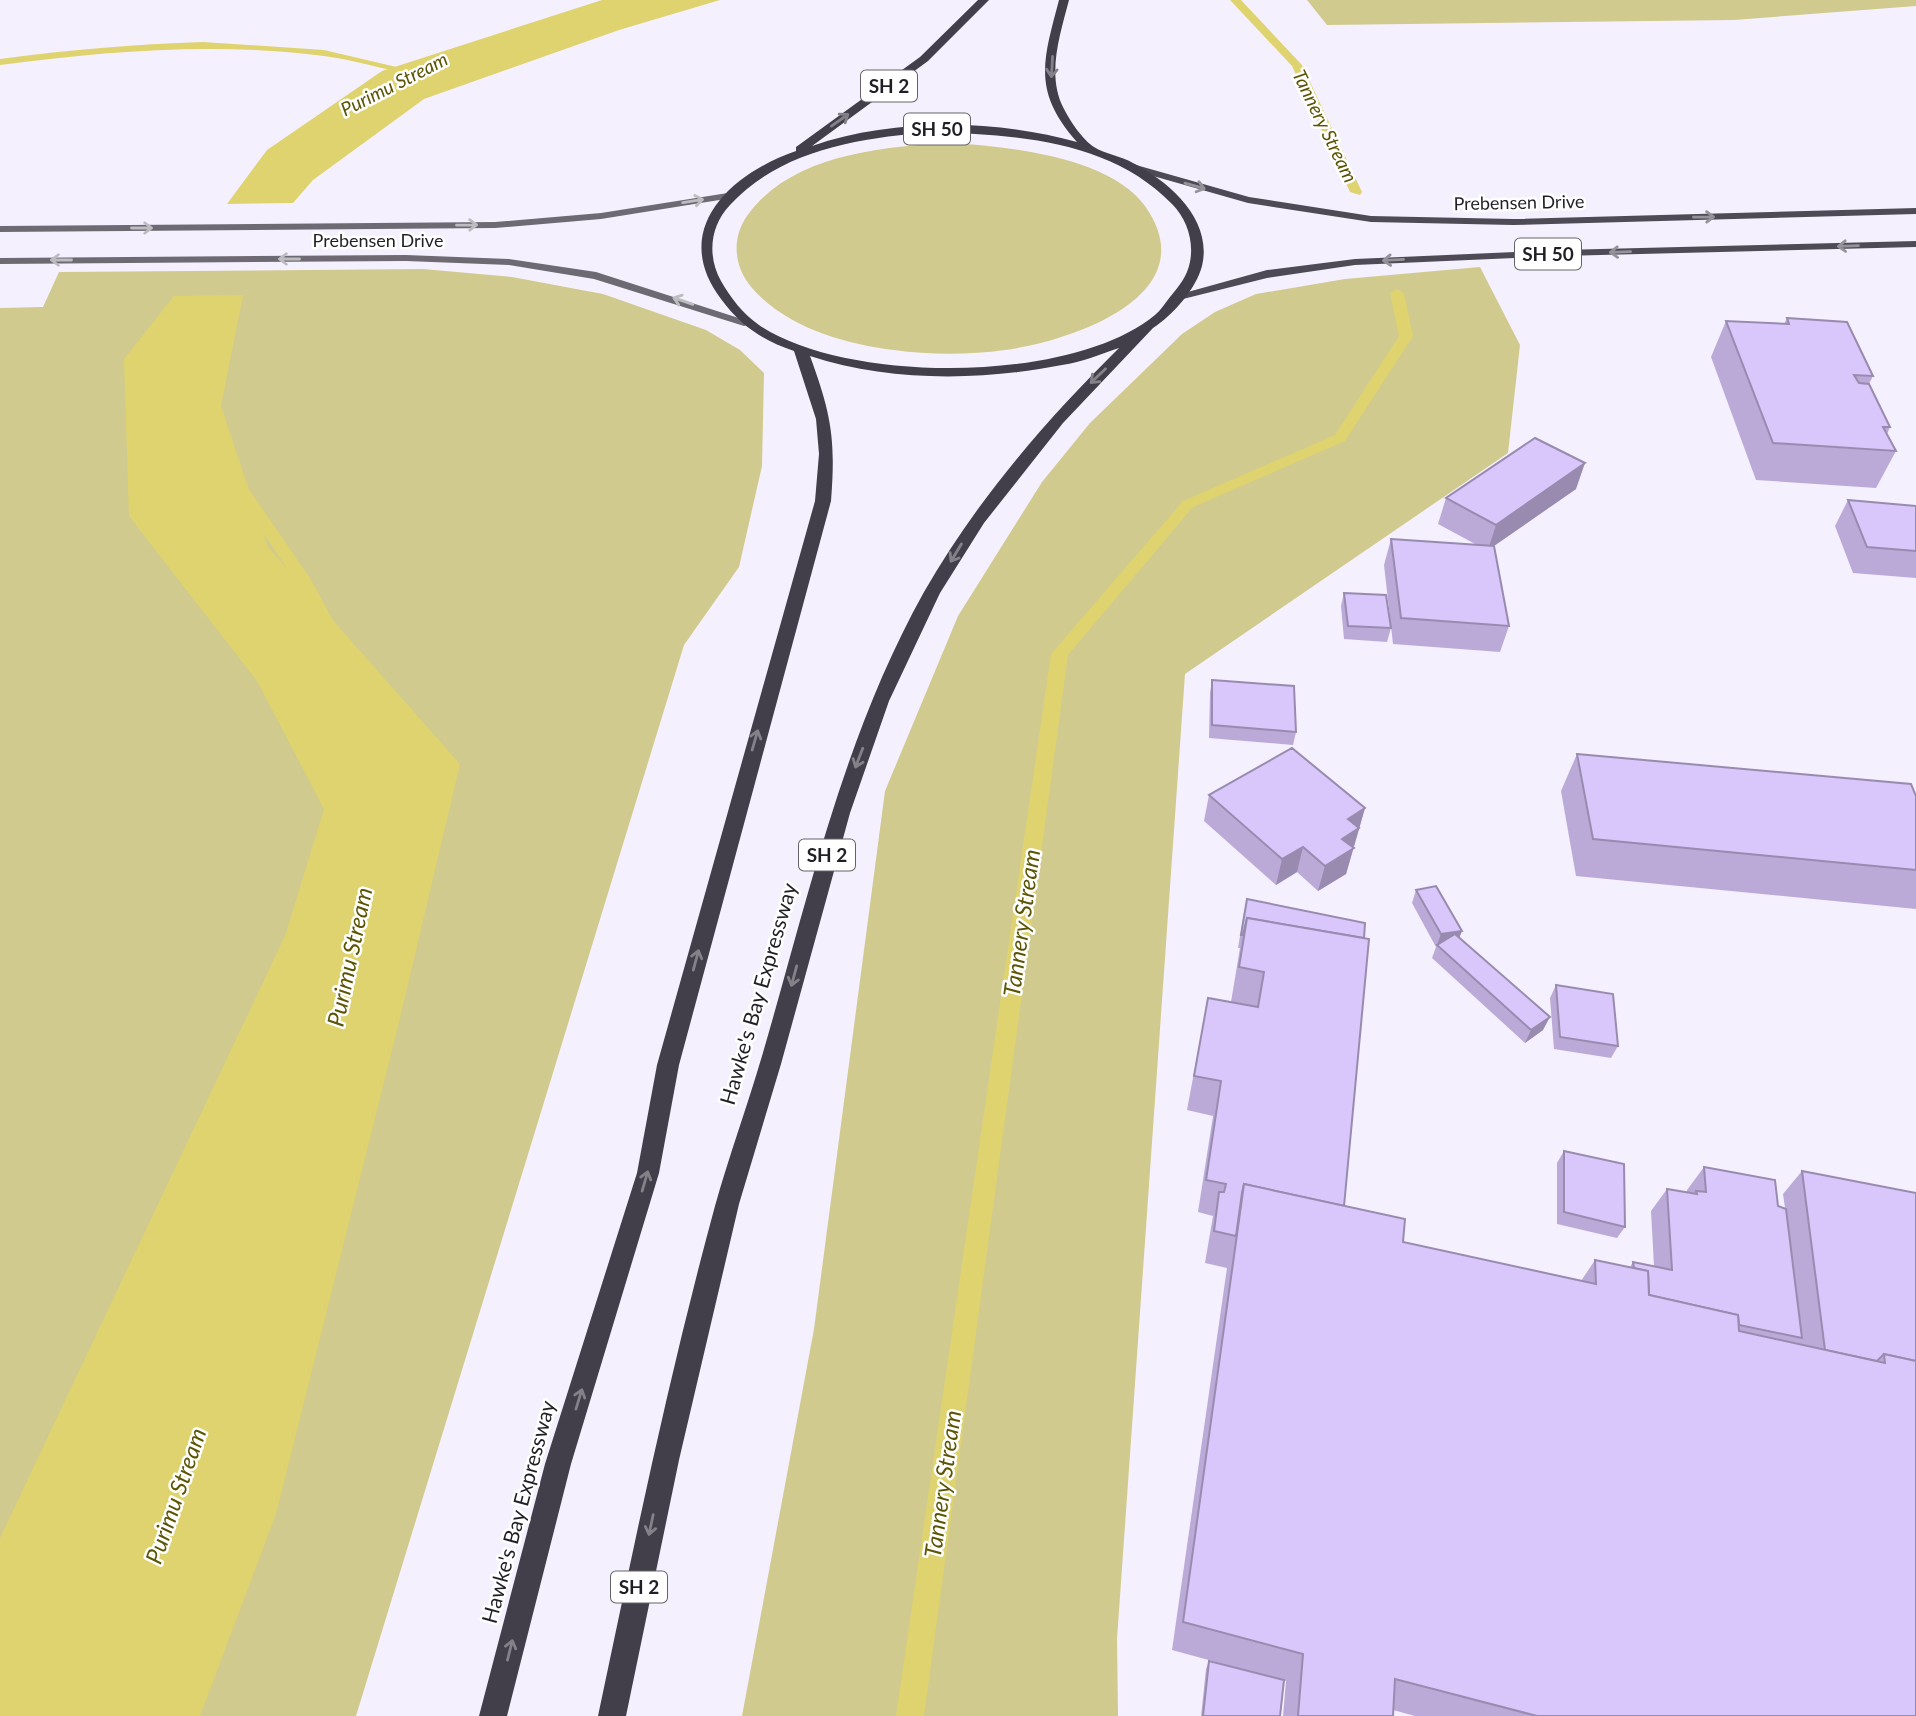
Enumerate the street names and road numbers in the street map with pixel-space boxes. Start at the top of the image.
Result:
road number: SH 2 [861,71,917,102]
road number: SH 50 [904,113,970,144]
street label: Prebensen Drive [1453,190,1585,214]
street label: Prebensen Drive [313,229,443,251]
road number: SH 50 [1515,238,1581,270]
road number: SH 2 [799,840,855,870]
street label: Hawke's Bay Expressway [714,880,801,1107]
street label: Hawke's Bay Expressway [476,1397,559,1626]
road number: SH 2 [611,1572,667,1602]

